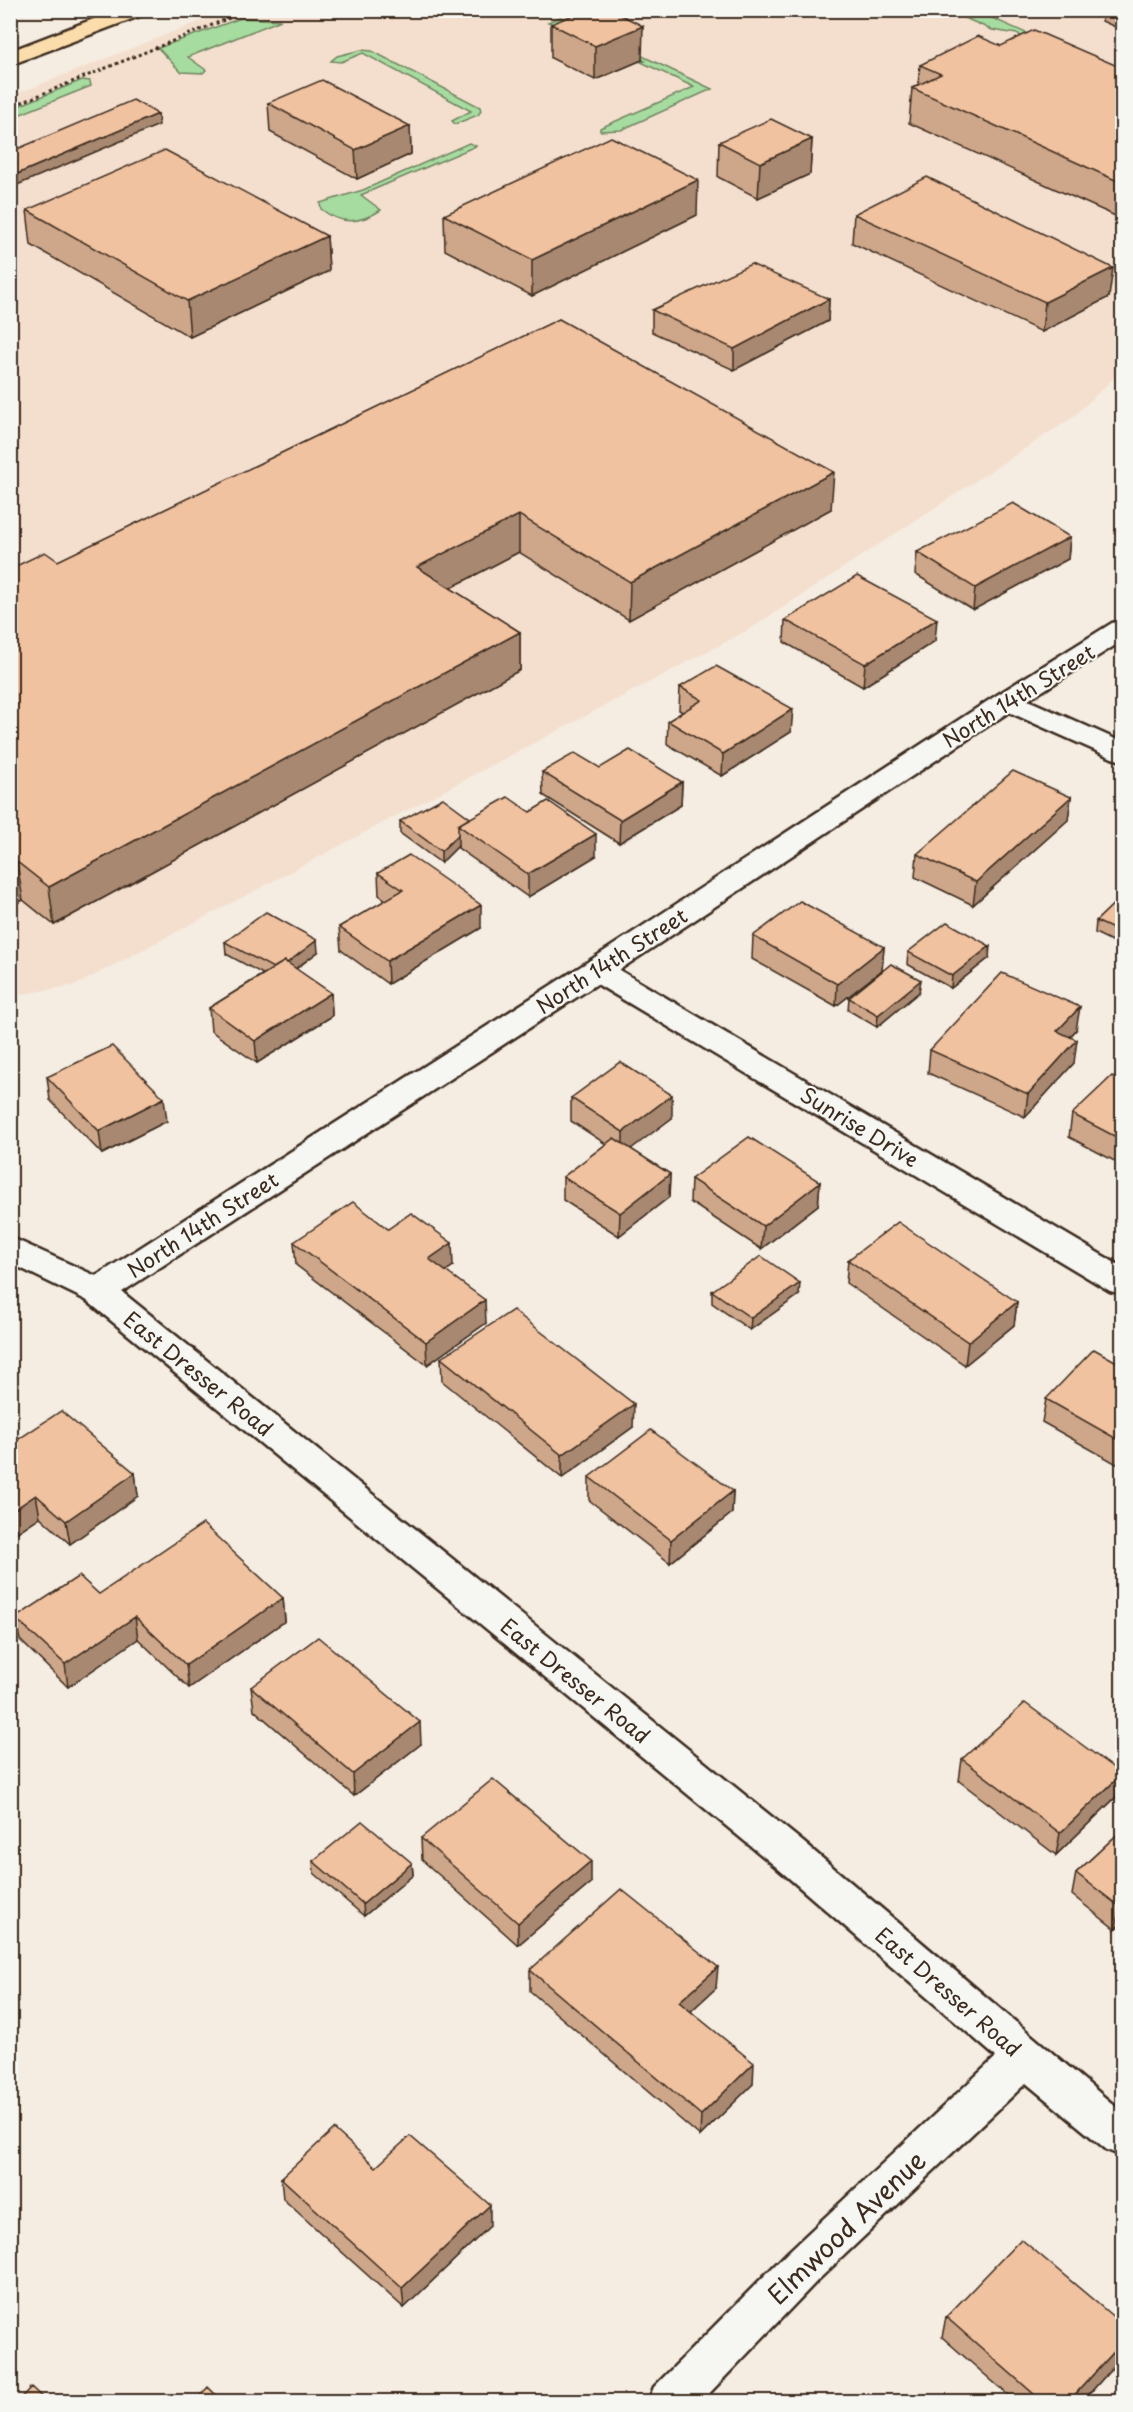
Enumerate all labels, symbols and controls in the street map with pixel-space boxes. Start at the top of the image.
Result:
street label: North 14th Street [936,635,1100,755]
street label: North 14th Street [529,899,693,1021]
street label: Sunrise Drive [795,1078,925,1174]
street label: North 14th Street [120,1163,284,1285]
street label: East Dresser Road [117,1303,281,1443]
street label: East Dresser Road [494,1610,658,1750]
street label: East Dresser Road [869,1919,1029,2063]
street label: Elmwood Avenue [758,2141,934,2313]

